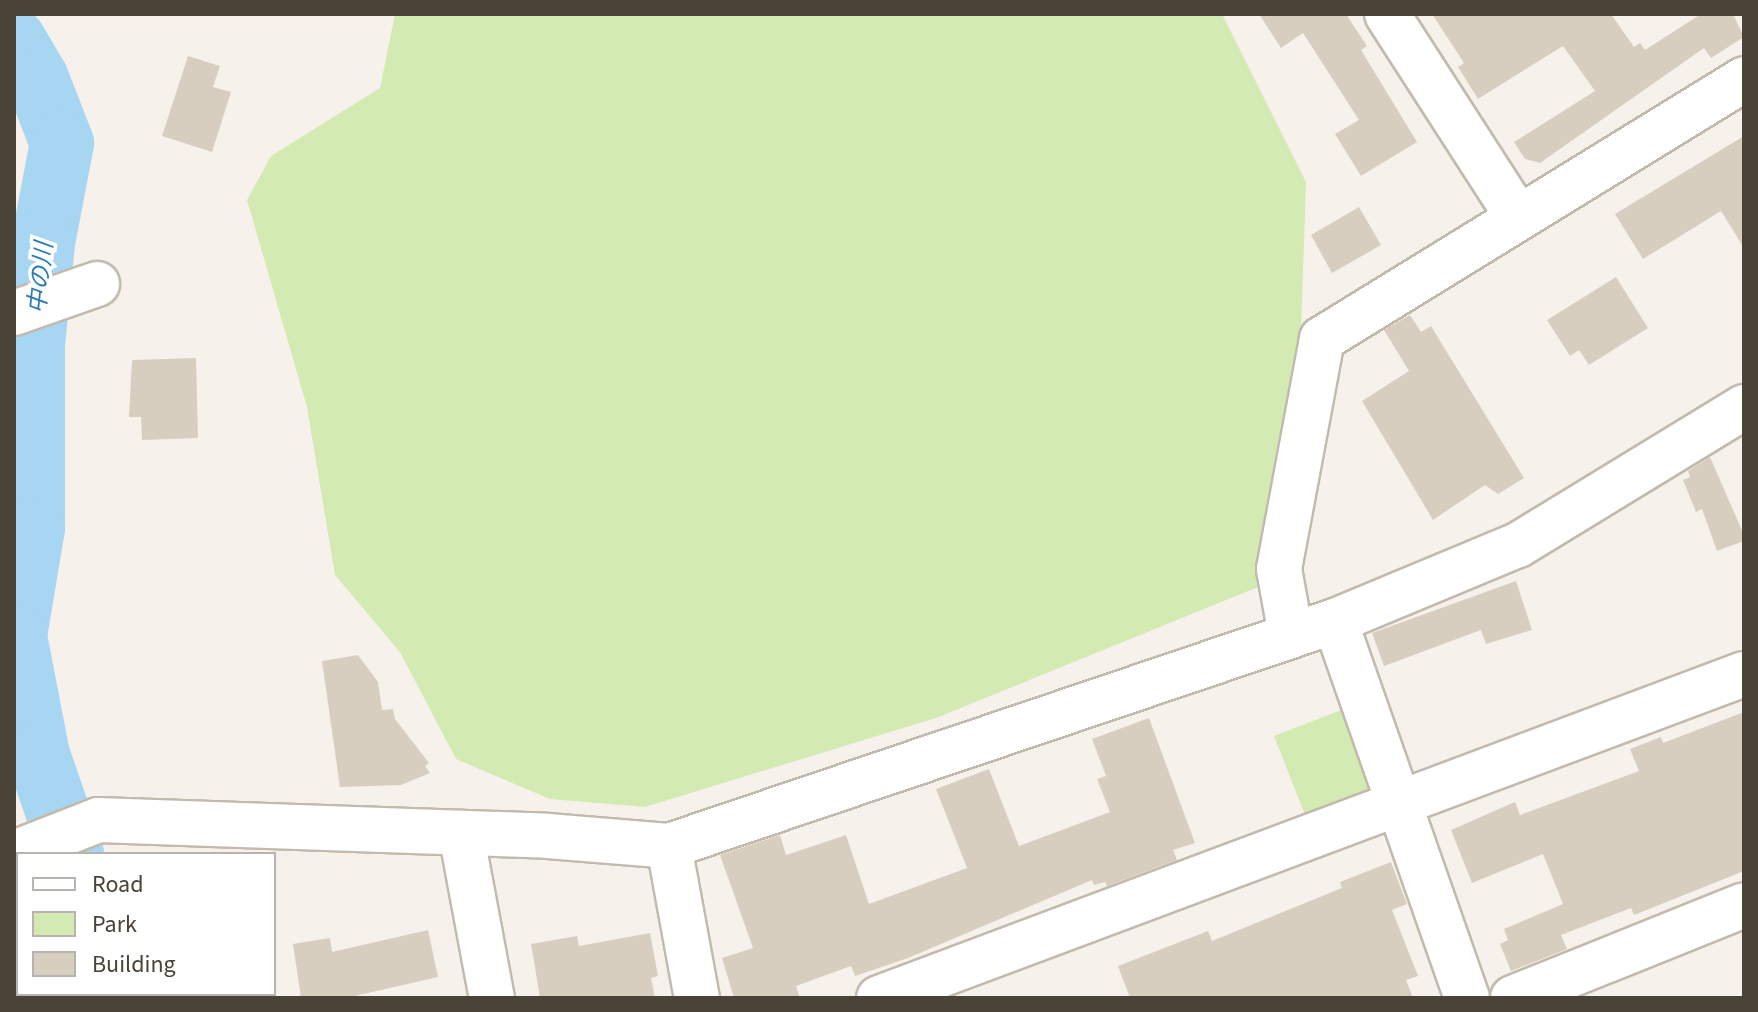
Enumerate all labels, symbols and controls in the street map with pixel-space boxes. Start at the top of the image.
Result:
water label: 中の川 [23,241,59,315]
legend [16,852,276,996]
text: Road [92,867,144,902]
text: Park [92,907,137,942]
text: Building [92,947,176,982]

